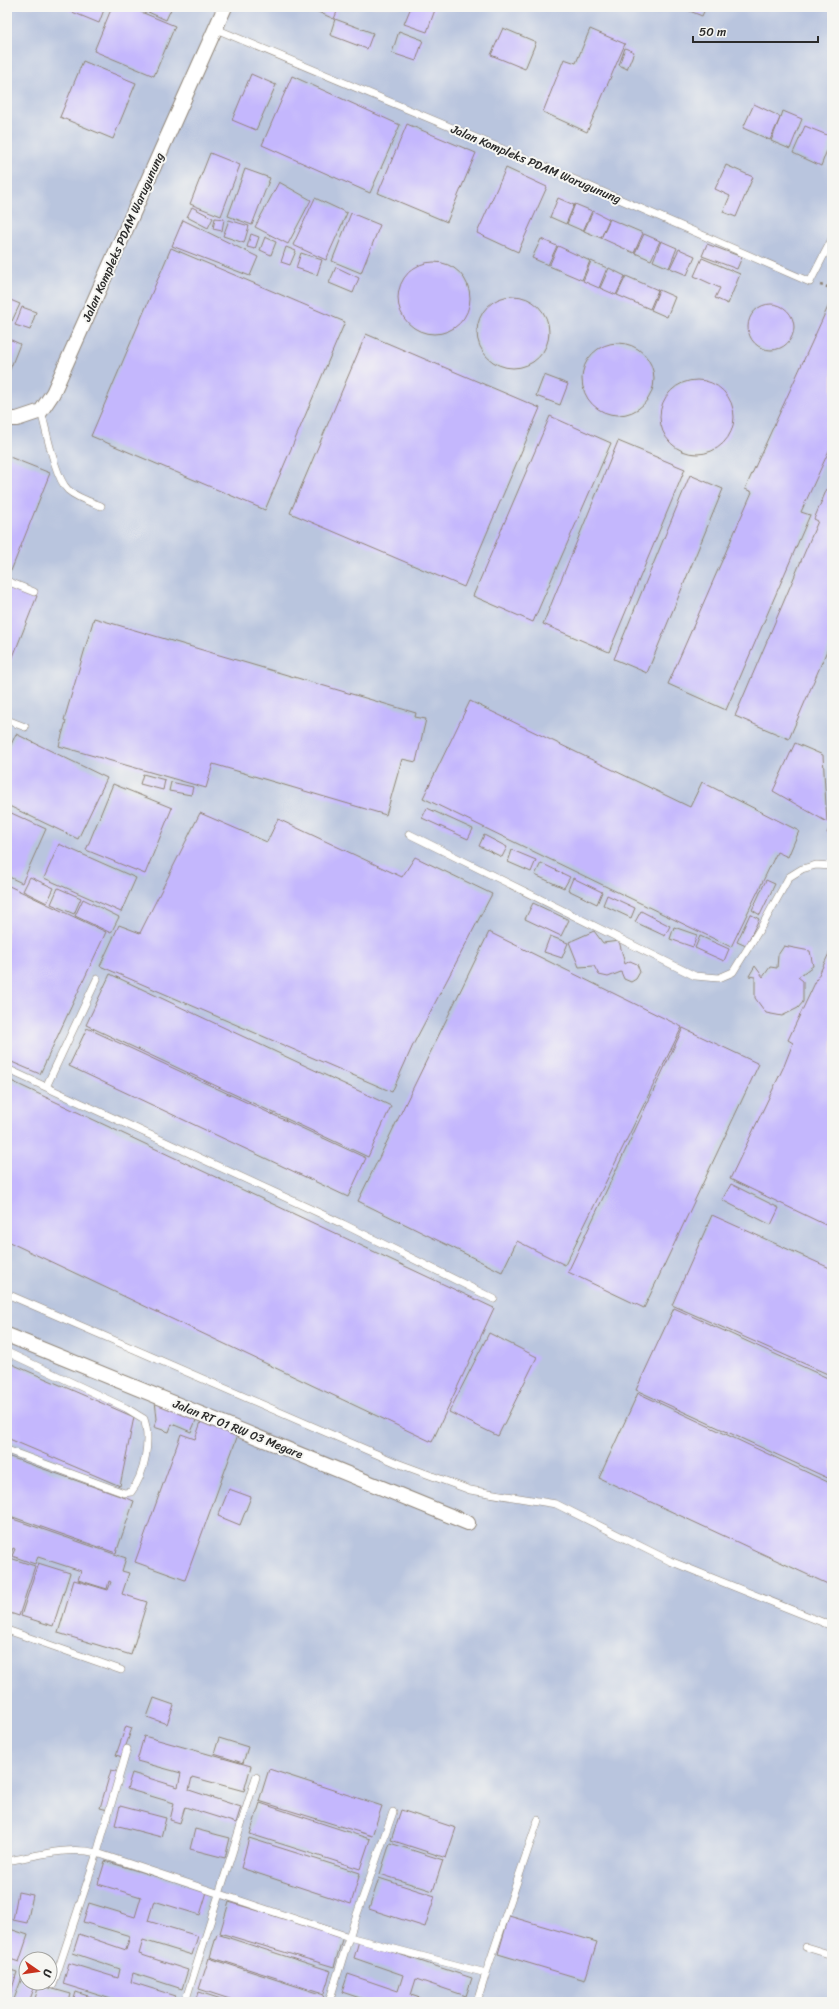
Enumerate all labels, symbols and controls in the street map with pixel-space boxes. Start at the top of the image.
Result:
scale bar [693,18,818,44]
text: 50 m [699,21,726,43]
street label: Jalan Kompleks PDAM Warugunung [447,118,625,210]
street label: Jalan Kompleks PDAM Warugunung [75,149,170,326]
street label: Jalan RT 01 RW 03 Megare [169,1392,307,1465]
north arrow [18,1951,58,1991]
text: U [37,1967,57,1980]

